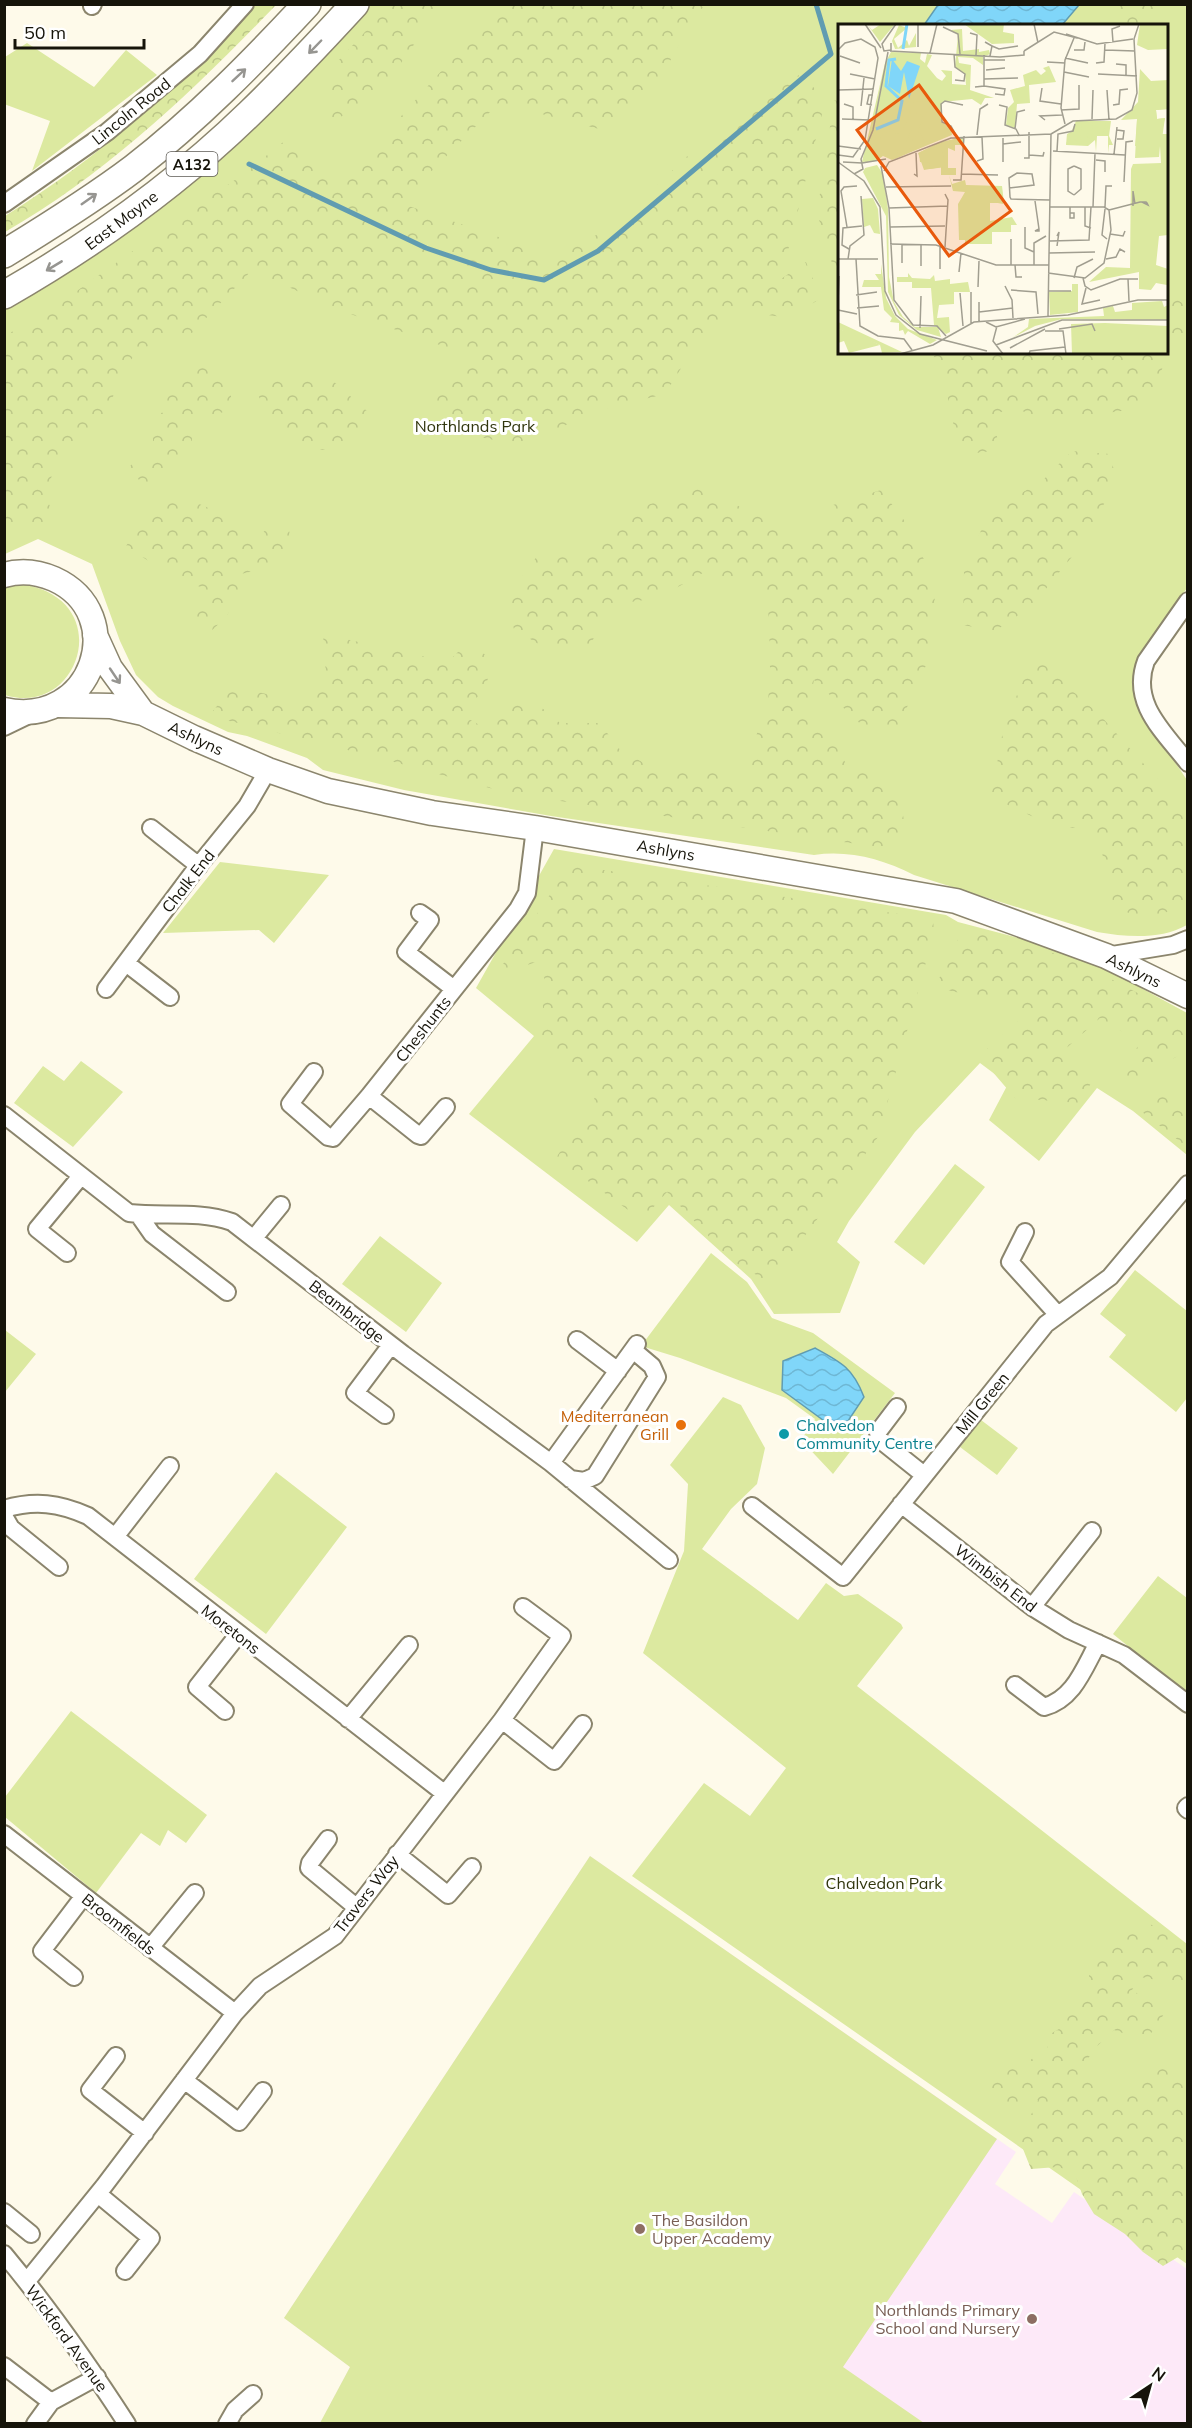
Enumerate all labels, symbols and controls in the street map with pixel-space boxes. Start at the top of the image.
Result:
scale bar [15,12,144,50]
text: 50 m [24,21,66,44]
inset map [838,24,1168,354]
one-way arrow [307,39,322,54]
one-way arrow [231,69,246,83]
street label: Lincoln Road [88,73,174,149]
road number: A132 [166,152,218,176]
street label: East Mayne [81,186,161,254]
one-way arrow [80,193,96,205]
one-way arrow [46,260,63,272]
park label: Northlands Park [415,416,536,436]
one-way arrow [110,667,122,684]
street label: Ashlyns [165,717,227,759]
street label: Ashlyns [635,835,697,865]
street label: Chalk End [157,845,219,917]
street label: Ashlyns [1103,948,1165,992]
street label: Cheshunts [391,992,455,1066]
street label: Beambridge [305,1275,389,1347]
street label: Mill Green [951,1368,1013,1438]
place label: Mediterranean Grill [561,1406,669,1444]
place label: Chalvedon Community Centre [796,1415,933,1453]
marker: Mediterranean Grill [674,1418,688,1432]
marker: Chalvedon Community Centre [777,1427,791,1441]
street label: Wimbish End [951,1540,1041,1616]
street label: Moretons [198,1600,264,1658]
street label: Travers Way [329,1851,403,1937]
park label: Chalvedon Park [826,1873,943,1893]
street label: Broomfields [78,1889,160,1959]
place label: The Basildon Upper Academy [652,2210,772,2248]
marker: The Basildon Upper Academy [633,2222,647,2236]
street label: Wickford Avenue [21,2281,113,2395]
place label: Northlands Primary School and Nursery [875,2300,1021,2338]
marker: Northlands Primary School and Nursery [1025,2312,1039,2326]
north arrow [1120,2356,1180,2416]
text: N [1148,2362,1170,2386]

